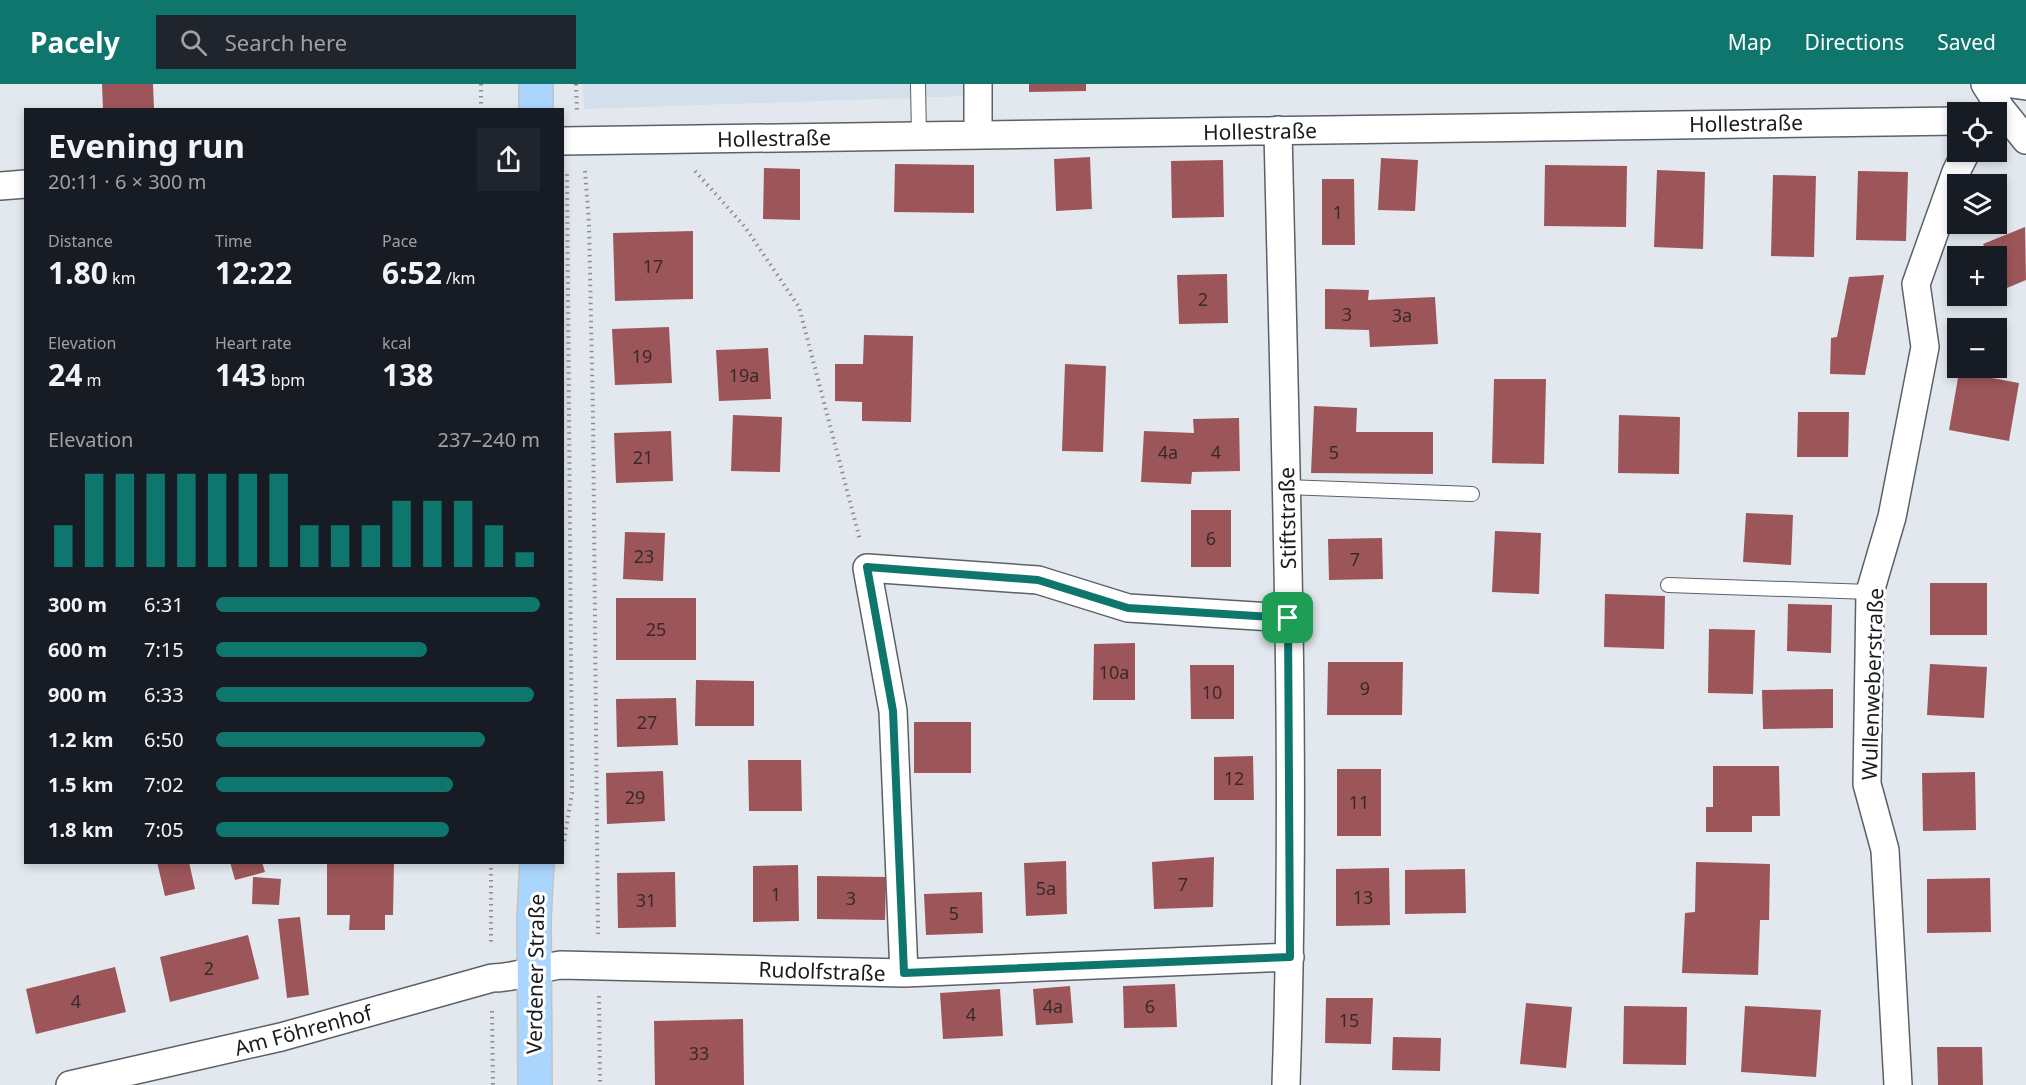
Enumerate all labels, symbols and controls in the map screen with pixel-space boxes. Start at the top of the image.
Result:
search box [156,15,576,69]
text: Pacely [30,23,120,61]
icon: search [177,26,210,59]
text: Search here [225,27,347,57]
text: Map [1728,28,1772,56]
text: Directions [1805,28,1904,56]
text: Saved [1937,28,1996,56]
map controls [1947,102,2007,378]
button: locate [1947,102,2007,162]
street label: Hollestraße [1689,108,1803,138]
street label: Hollestraße [1203,116,1317,146]
text: Evening run [48,123,245,168]
street label: Hollestraße [717,123,831,153]
button: share [477,128,540,191]
text: 20:11 · 6 × 300 m [48,168,206,195]
button: layers [1947,174,2007,234]
house number: 1 [1333,200,1343,224]
text: Distance [48,230,113,252]
text: Time [215,230,252,252]
text: Pace [382,230,417,252]
button: + [1947,246,2007,306]
text: 1.80 [48,252,108,293]
text: 12:22 [215,252,292,293]
text: 6:52 [382,252,442,293]
house number: 17 [643,254,663,278]
text: km [108,267,136,289]
text: /km [442,267,476,289]
house number: 2 [1198,287,1208,311]
house number: 3 [1342,302,1352,326]
house number: 3a [1392,303,1412,327]
button: − [1947,318,2007,378]
text: Elevation [48,332,116,354]
text: Heart rate [215,332,291,354]
text: kcal [382,332,411,354]
house number: 19 [632,344,652,368]
text: 24 [48,354,82,395]
text: 143 [215,354,266,395]
text: 138 [382,354,433,395]
house number: 19a [729,363,759,387]
text: m [82,369,101,391]
text: bpm [266,369,305,391]
text: Elevation [48,426,133,453]
text: 237–240 m [437,426,540,453]
house number: 4a [1158,440,1178,464]
house number: 4 [1211,440,1221,464]
house number: 5 [1329,440,1339,464]
house number: 21 [633,445,653,469]
street label: Stiftstraße [1272,467,1302,569]
house number: 6 [1206,526,1216,550]
house number: 23 [634,544,654,568]
house number: 7 [1350,547,1360,571]
street label: Wullenweberstraße [1855,587,1889,781]
text: 300 m [48,591,107,618]
text: 6:31 [144,591,184,618]
pin [1262,592,1313,643]
icon: arrive [1271,601,1304,634]
house number: 25 [646,617,666,641]
text: 600 m [48,636,107,663]
text: 7:15 [144,636,184,663]
house number: 10a [1099,660,1129,684]
house number: 9 [1360,676,1370,700]
house number: 10 [1202,680,1222,704]
text: 900 m [48,681,107,708]
text: 6:33 [144,681,184,708]
house number: 27 [637,710,657,734]
text: 1.2 km [48,726,114,753]
text: 6:50 [144,726,184,753]
house number: 12 [1224,766,1244,790]
text: 1.5 km [48,771,114,798]
text: 7:02 [144,771,184,798]
house number: 29 [625,785,645,809]
house number: 11 [1349,790,1369,814]
text: 1.8 km [48,816,114,843]
text: 7:05 [144,816,184,843]
house number: 7 [1178,872,1188,896]
house number: 5a [1036,876,1056,900]
house number: 1 [771,882,781,906]
house number: 13 [1353,885,1373,909]
house number: 3 [846,886,856,910]
house number: 31 [636,888,656,912]
street label: Verdener Straße [520,894,550,1054]
house number: 5 [949,901,959,925]
street label: Rudolfstraße [758,955,886,987]
house number: 2 [204,956,214,980]
house number: 4 [71,989,81,1013]
house number: 4a [1043,994,1063,1018]
house number: 6 [1145,994,1155,1018]
street label: Am Föhrenhof [231,998,376,1062]
house number: 4 [966,1002,976,1026]
house number: 15 [1339,1008,1359,1032]
house number: 33 [689,1041,709,1065]

